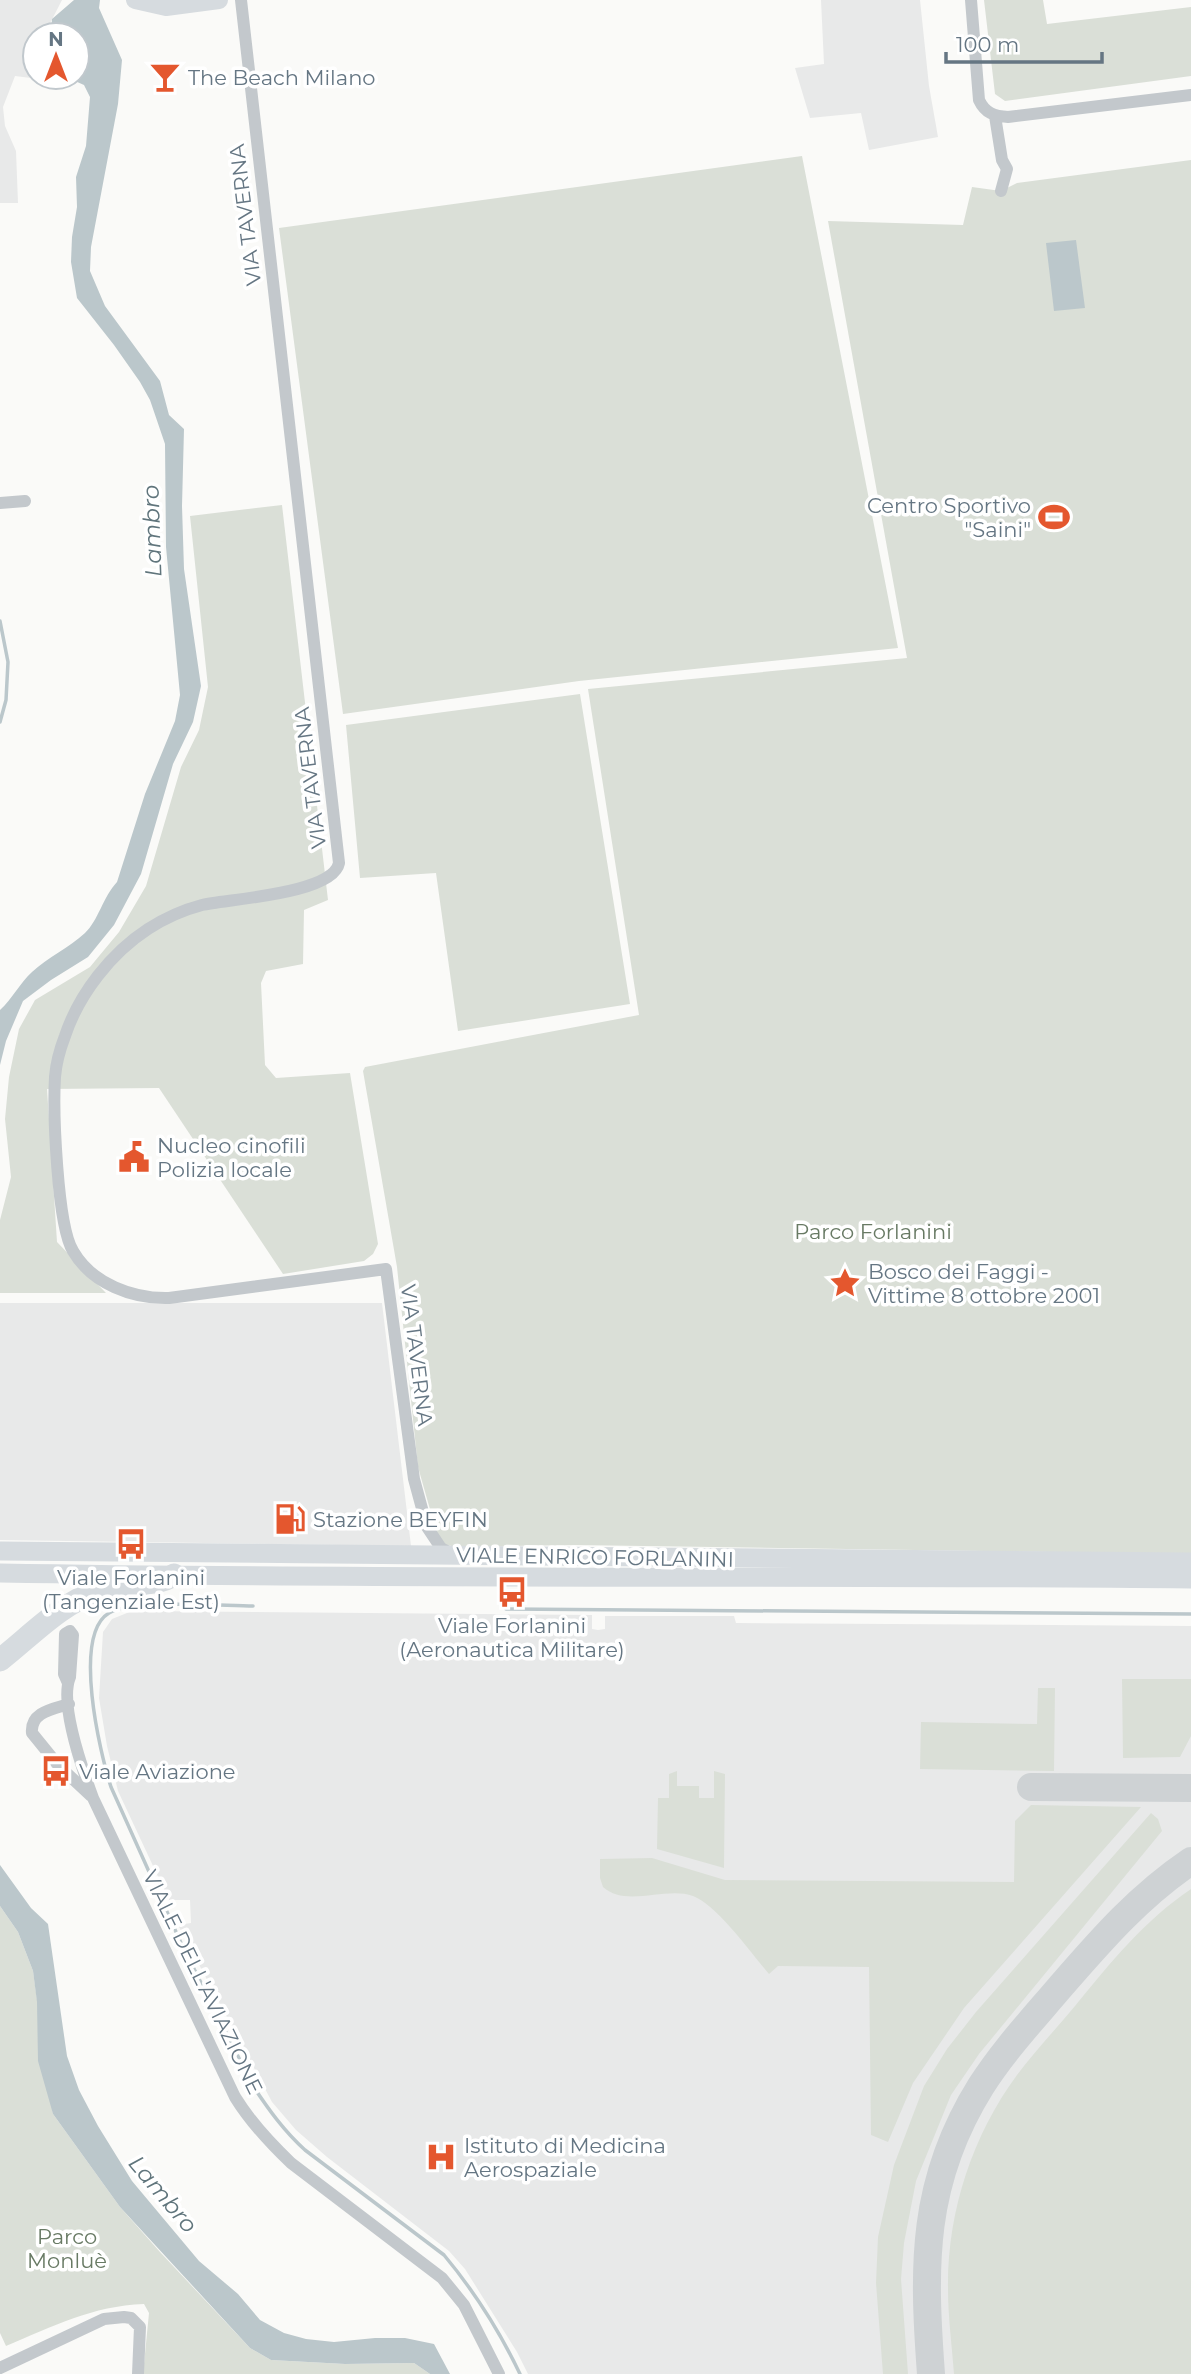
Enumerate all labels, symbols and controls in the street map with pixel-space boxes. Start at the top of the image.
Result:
north arrow [21,21,91,91]
scale bar [946,21,1102,65]
text: N [48,28,64,51]
text: 100 m [956,32,1019,57]
bar icon: The Beach Milano [148,60,182,94]
place label: The Beach Milano [188,65,376,90]
street label: VIA TAVERNA [224,142,266,287]
water label: Lambro [136,484,168,578]
place label: Centro Sportivo "Saini" [867,493,1031,542]
sports icon: Centro Sportivo "Saini" [1037,500,1071,534]
street label: VIA TAVERNA [289,705,331,850]
place label: Nucleo cinofili Polizia locale [157,1133,306,1182]
public building icon: Nucleo cinofili Polizia locale [117,1140,151,1174]
park label: Parco Forlanini [794,1219,952,1244]
place label: Bosco dei Faggi - Vittime 8 ottobre 2001 [868,1259,1100,1308]
place icon: Bosco dei Faggi - Vittime 8 ottobre 2001 [828,1266,862,1300]
street label: VIA TAVERNA [396,1283,438,1428]
fuel station icon: Stazione BEYFIN [273,1502,307,1536]
place label: Stazione BEYFIN [313,1507,488,1532]
bus stop icon: Viale Forlanini (Tangenziale Est) [114,1527,148,1561]
street label: VIALE ENRICO FORLANINI [456,1542,734,1572]
place label: Viale Forlanini (Tangenziale Est) [42,1565,220,1614]
bus stop icon: Viale Forlanini (Aeronautica Militare) [495,1575,529,1609]
place label: Viale Forlanini (Aeronautica Militare) [399,1613,625,1662]
bus stop icon: Viale Aviazione [39,1754,73,1788]
place label: Viale Aviazione [79,1759,236,1784]
street label: VIALE DELL'AVIAZIONE [138,1866,268,2098]
place label: Istituto di Medicina Aerospaziale [464,2133,666,2182]
hospital icon: Istituto di Medicina Aerospaziale [424,2140,458,2174]
water label: Lambro [123,2150,203,2238]
park label: Parco Monluè [27,2224,107,2273]

